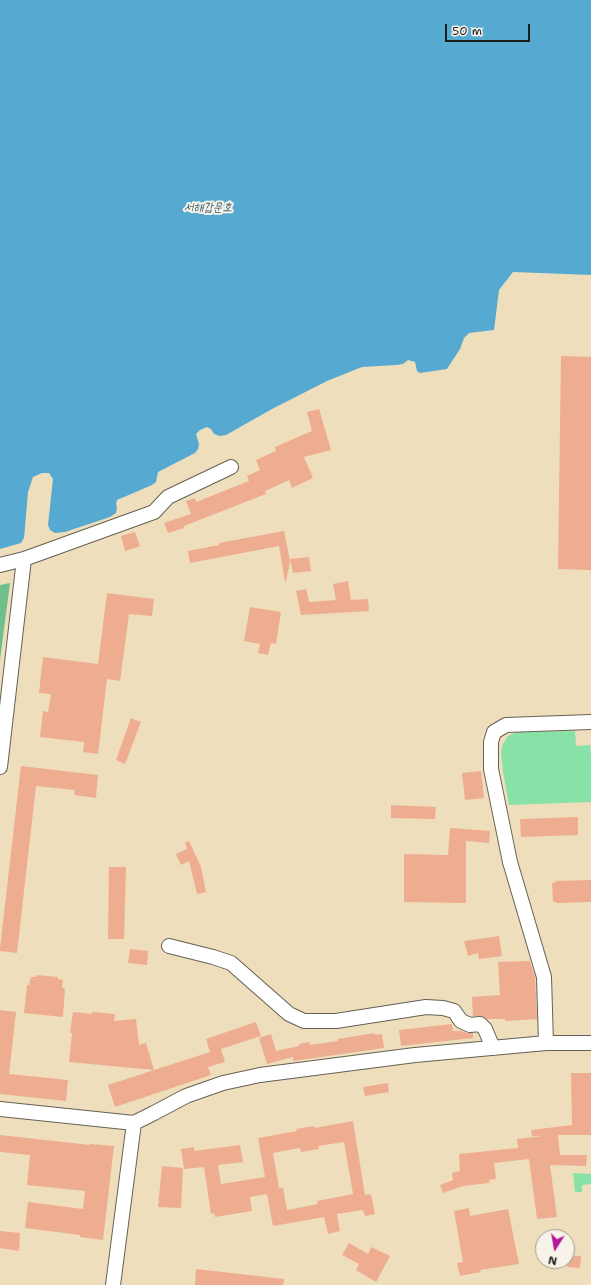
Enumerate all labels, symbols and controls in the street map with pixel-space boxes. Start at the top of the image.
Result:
scale bar [447,16,532,42]
text: 50 m [452,23,482,39]
water label: 서해갑문호 [184,201,232,215]
north arrow [535,1229,575,1269]
text: N [547,1252,559,1268]

